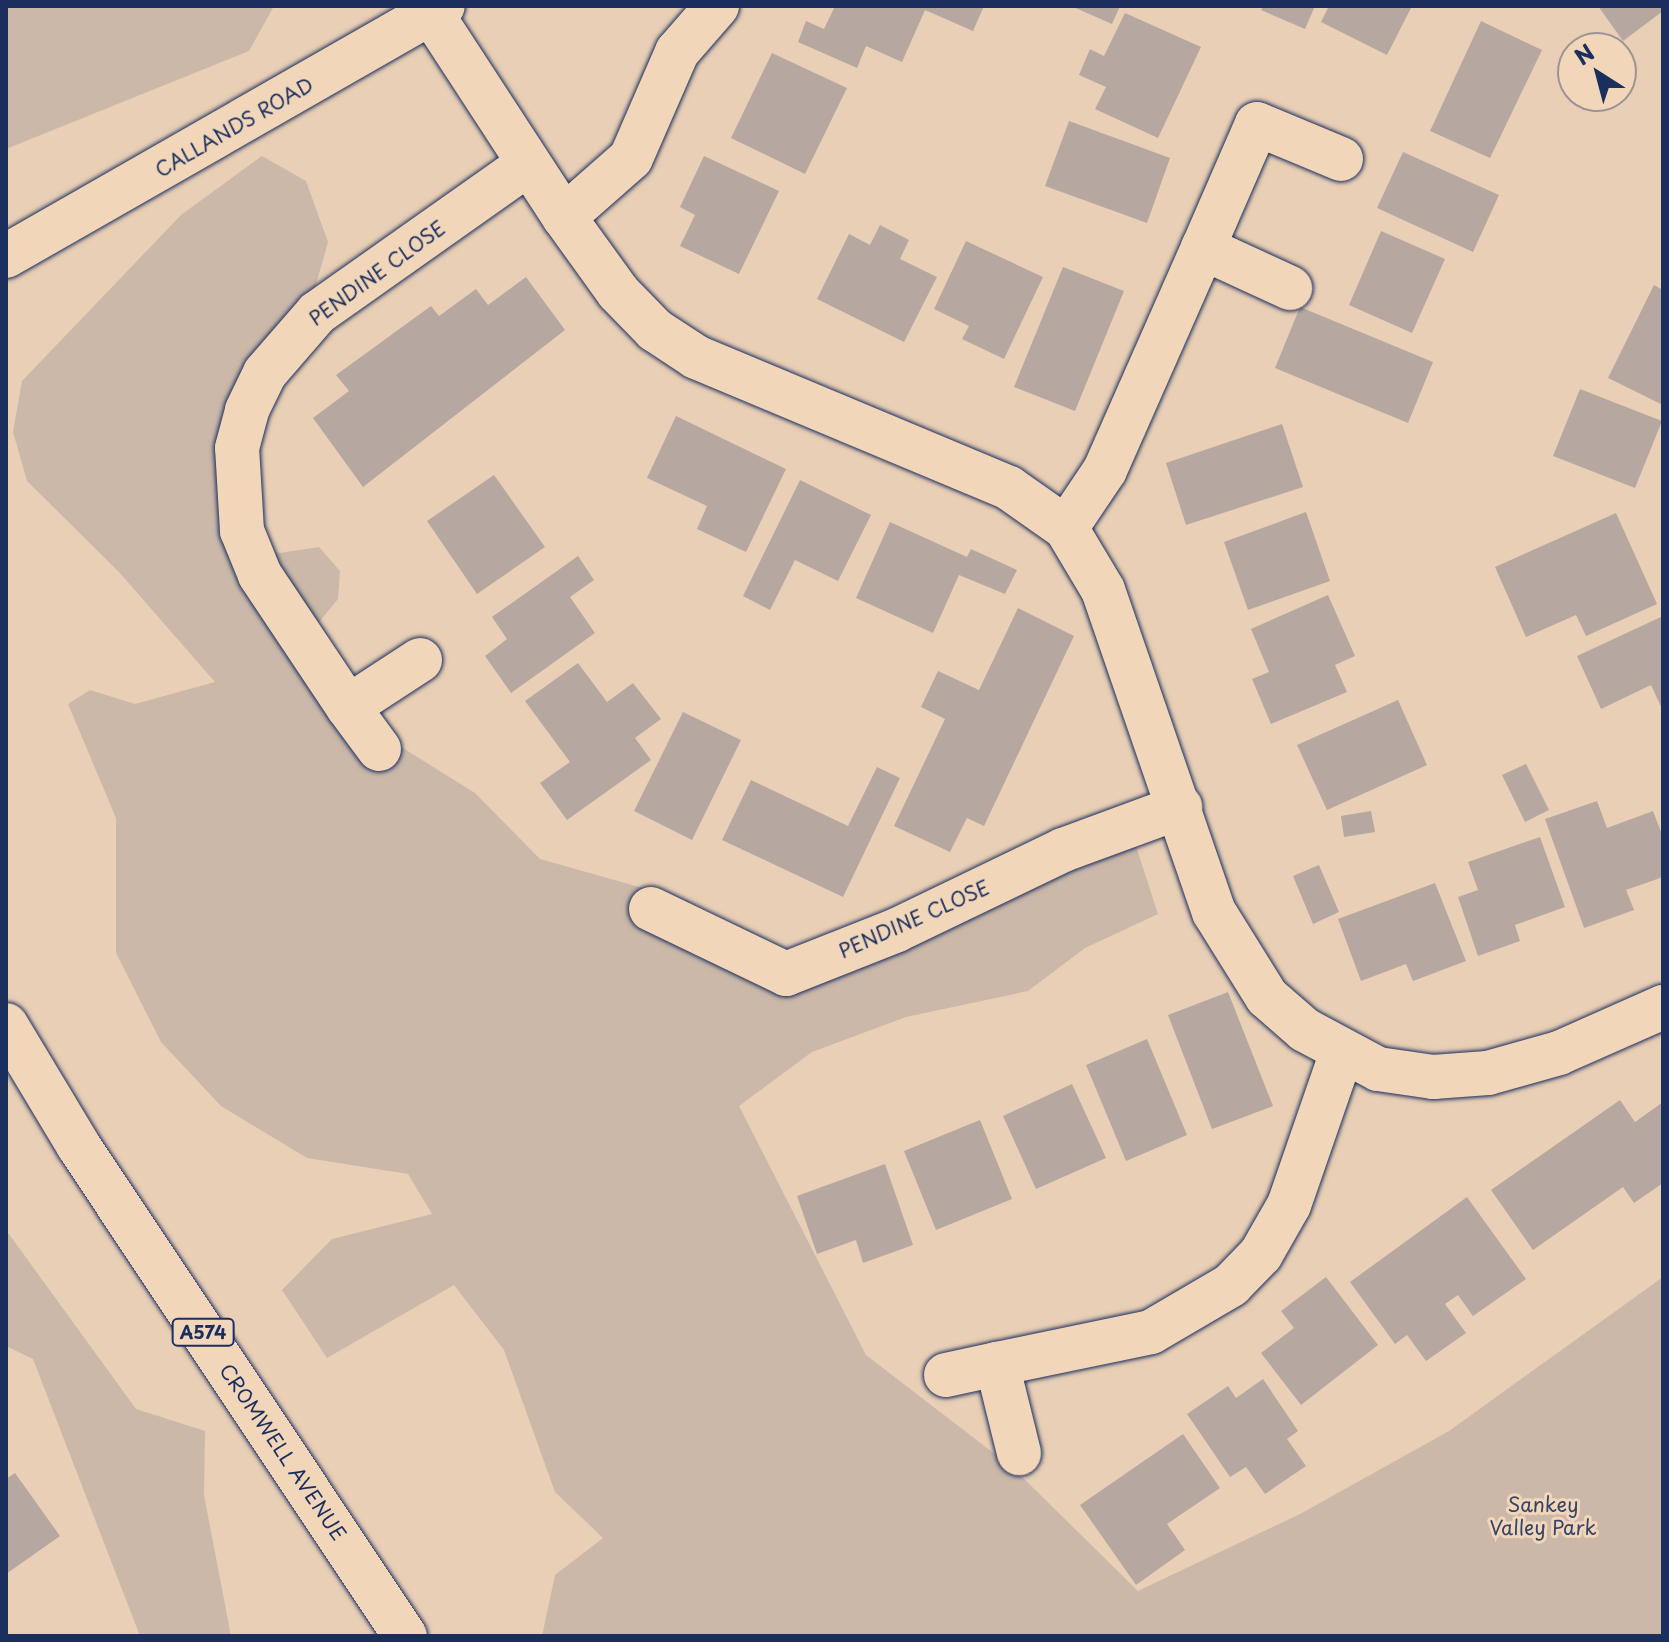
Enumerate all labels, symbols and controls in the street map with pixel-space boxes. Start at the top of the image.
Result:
north arrow [1557,32,1637,112]
text: N [1567,35,1601,72]
street label: CALLANDS ROAD [151,72,317,182]
street label: PENDINE CLOSE [304,215,450,331]
street label: PENDINE CLOSE [834,875,994,963]
road number: A574 [171,1318,235,1346]
street label: CROMWELL AVENUE [215,1359,351,1545]
park label: Sankey Valley Park [1489,1493,1597,1540]

